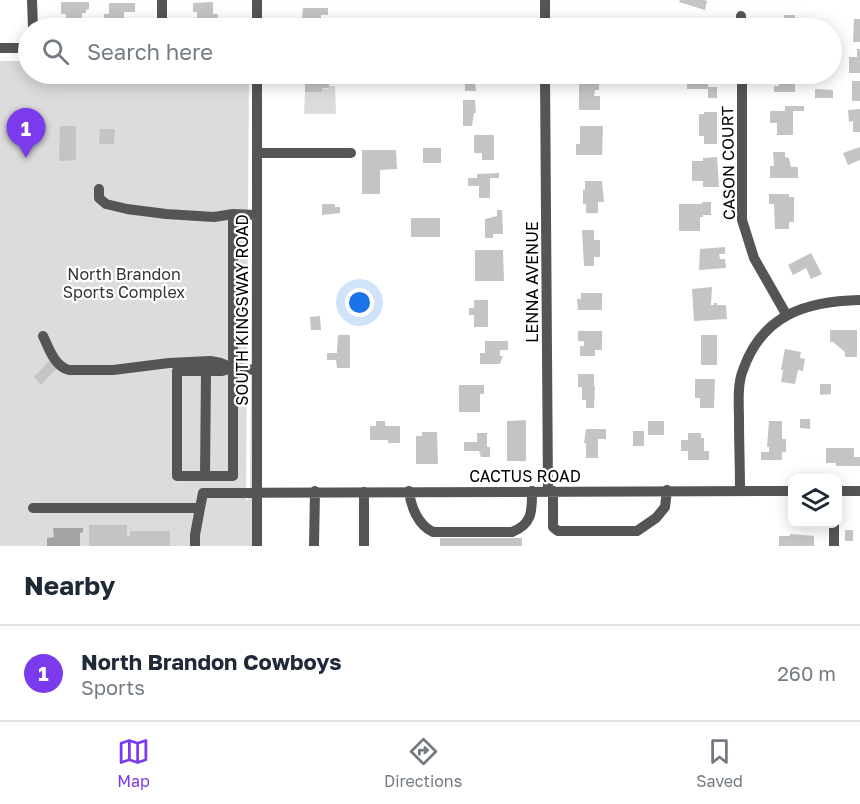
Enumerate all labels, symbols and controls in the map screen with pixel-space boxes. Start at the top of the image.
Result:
search box [18,18,842,84]
icon: search [39,35,72,68]
text: Search here [87,38,213,65]
street label: CASON COURT [717,106,739,220]
pin: 1 [6,108,46,158]
street label: SOUTH KINGSWAY ROAD [232,214,252,406]
street label: LENNA AVENUE [522,221,542,343]
park label: North Brandon Sports Complex [63,264,185,302]
your location [345,288,374,317]
street label: CACTUS ROAD [469,466,581,486]
map controls [788,474,842,528]
button: layers [788,474,842,528]
text: Nearby [24,570,115,601]
text: North Brandon Cowboys [81,648,342,675]
text: 1 [38,661,49,685]
text: 260 m [777,661,836,685]
text: Sports [81,675,145,699]
tab: Map [117,735,150,791]
tab: Directions [384,735,462,791]
tab: Saved [696,735,743,791]

